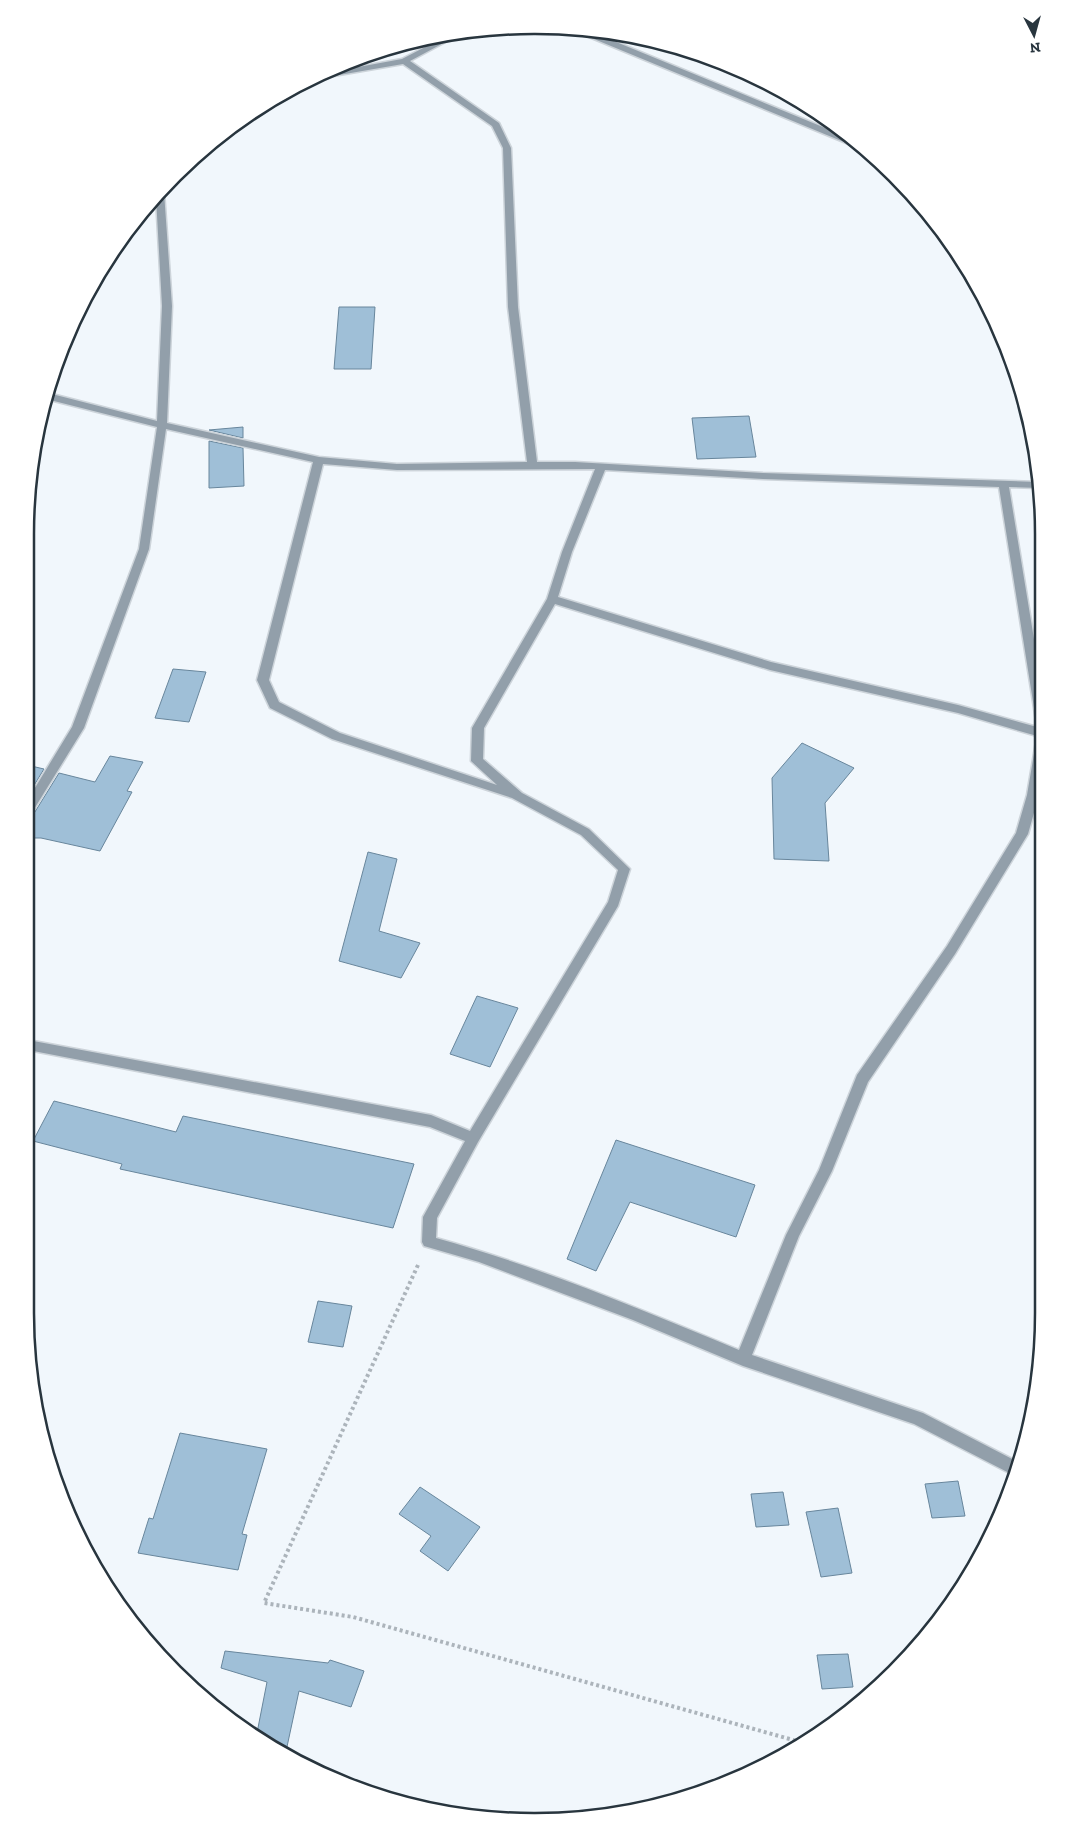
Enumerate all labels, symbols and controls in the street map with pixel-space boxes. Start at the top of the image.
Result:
north arrow [1009,10,1059,60]
text: N [1029,38,1041,56]

